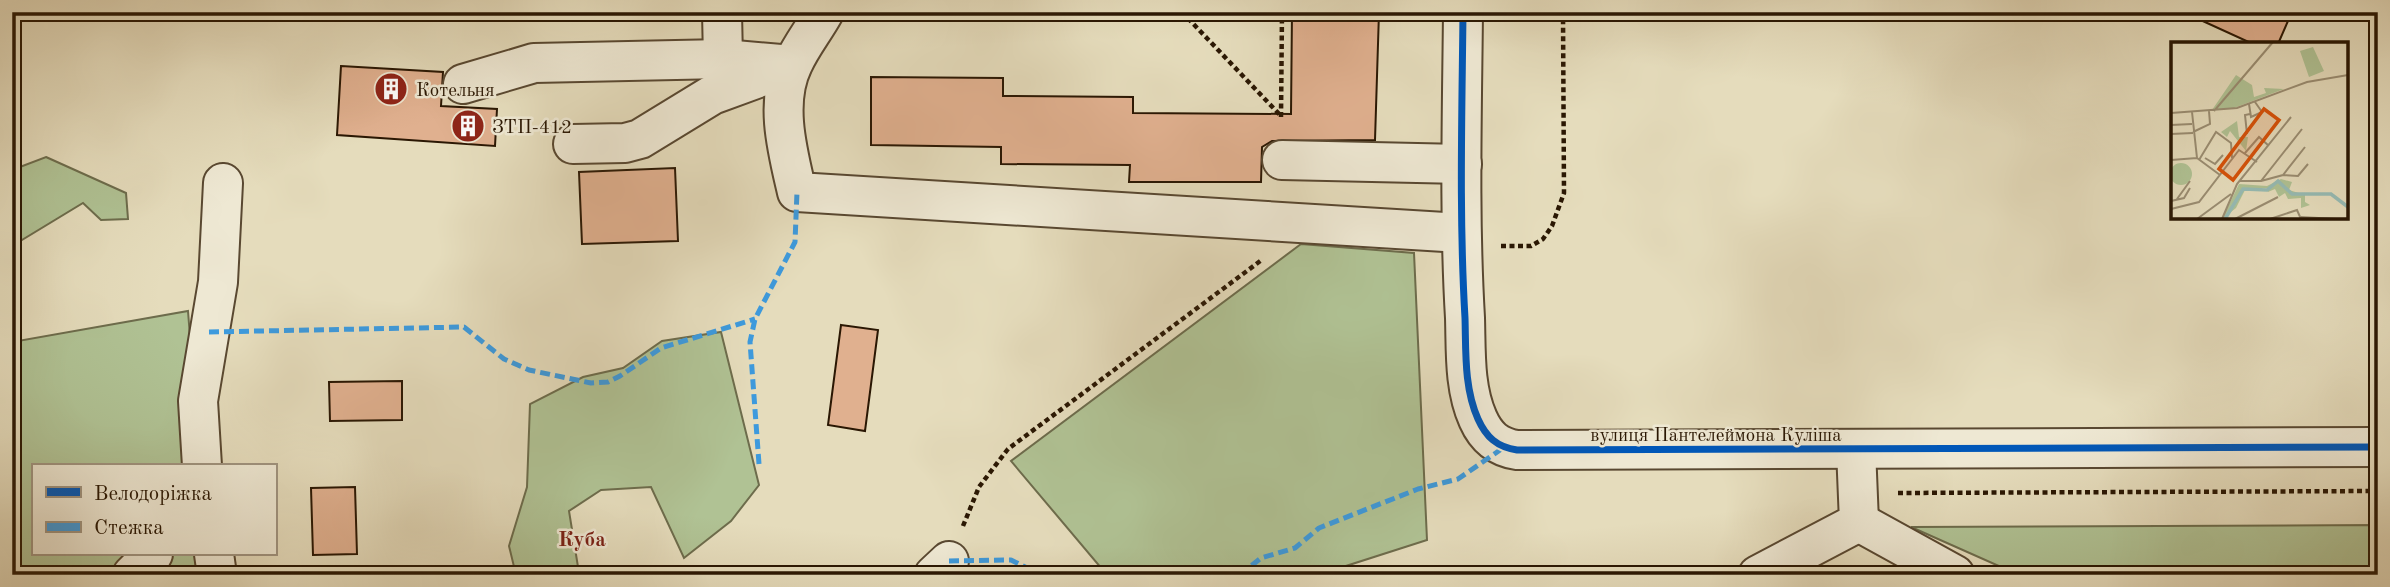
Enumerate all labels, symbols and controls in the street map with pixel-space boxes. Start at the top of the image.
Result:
inset map [2171,42,2348,219]
building icon: Котельня [372,70,410,108]
place label: Котельня [416,82,495,101]
building icon: ЗТП-412 [449,107,487,145]
place label: ЗТП-412 [492,119,572,138]
street label: вулиця Пантелеймона Куліша [1590,427,1842,446]
legend [32,464,276,556]
text: Велодоріжка [94,484,212,505]
text: Стежка [94,518,164,539]
district label: Куба [558,530,606,551]

